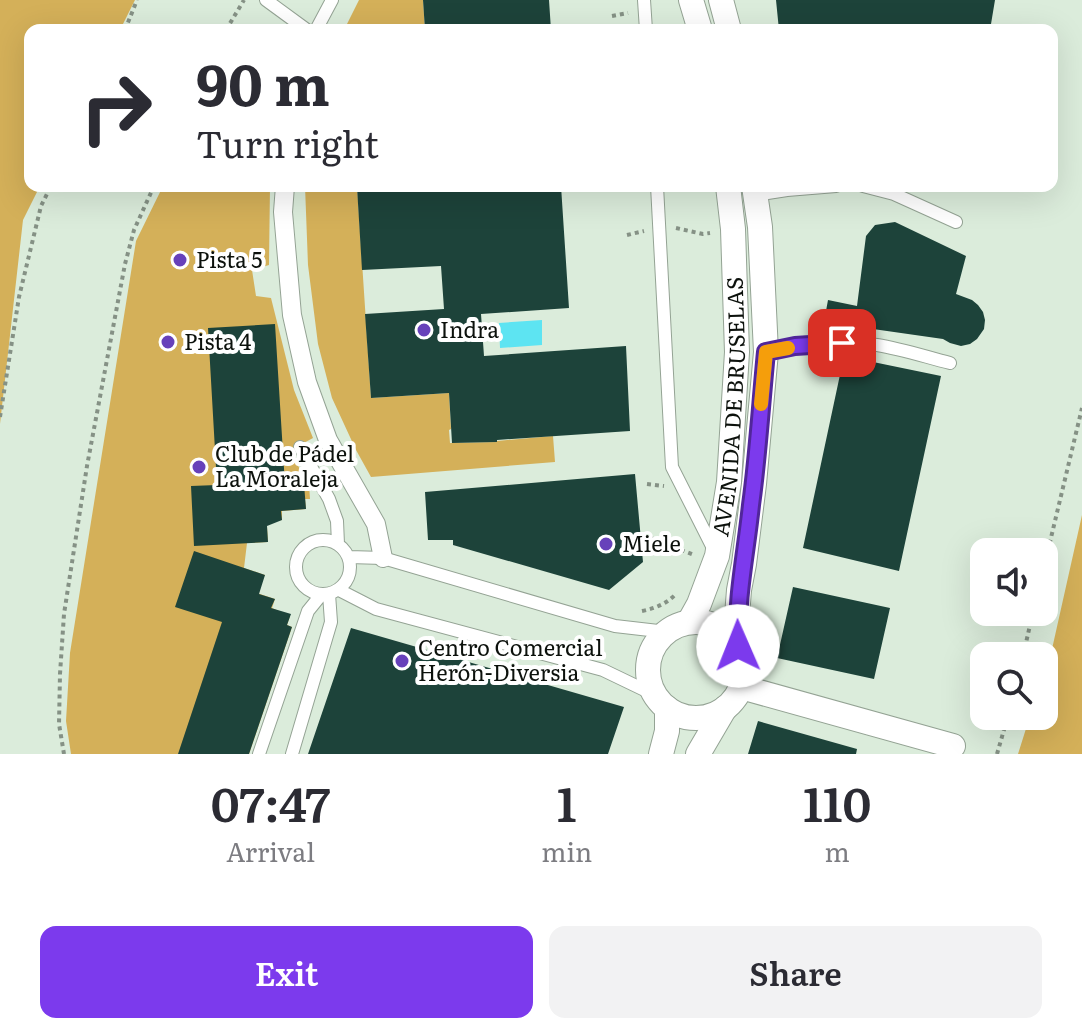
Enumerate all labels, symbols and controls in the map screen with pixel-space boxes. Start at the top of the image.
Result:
text: 90 m [196,40,330,123]
icon: right [64,56,168,160]
text: Turn right [196,116,379,169]
place label: Pista 5 [196,242,262,275]
marker: Pista 5 [171,251,189,269]
street label: AVENIDA DE BRUSELAS [702,276,752,539]
pin [808,309,876,377]
place label: Indra [440,312,499,345]
marker: Indra [415,321,433,339]
icon: arrive [820,321,864,365]
place label: Pista 4 [184,324,251,357]
marker: Pista 4 [159,333,177,351]
place label: Club de Pádel La Moraleja [215,436,354,494]
marker: Club de Pádel La Moraleja [190,458,208,476]
place label: Miele [622,526,681,559]
marker: Miele [597,535,615,553]
map controls [970,538,1058,730]
button: sound [970,538,1058,626]
position arrow [696,604,780,688]
place label: Centro Comercial Herón-Diversia [418,630,603,688]
button: search [970,642,1058,730]
marker: Centro Comercial Herón-Diversia [393,652,411,670]
text: 07:47 [211,766,330,837]
text: 1 [557,766,577,837]
text: 110 [803,766,871,837]
text: Arrival [226,831,315,870]
text: min [541,831,592,870]
text: m [825,831,850,870]
button: Exit [40,926,533,1018]
button: Share [549,926,1042,1018]

